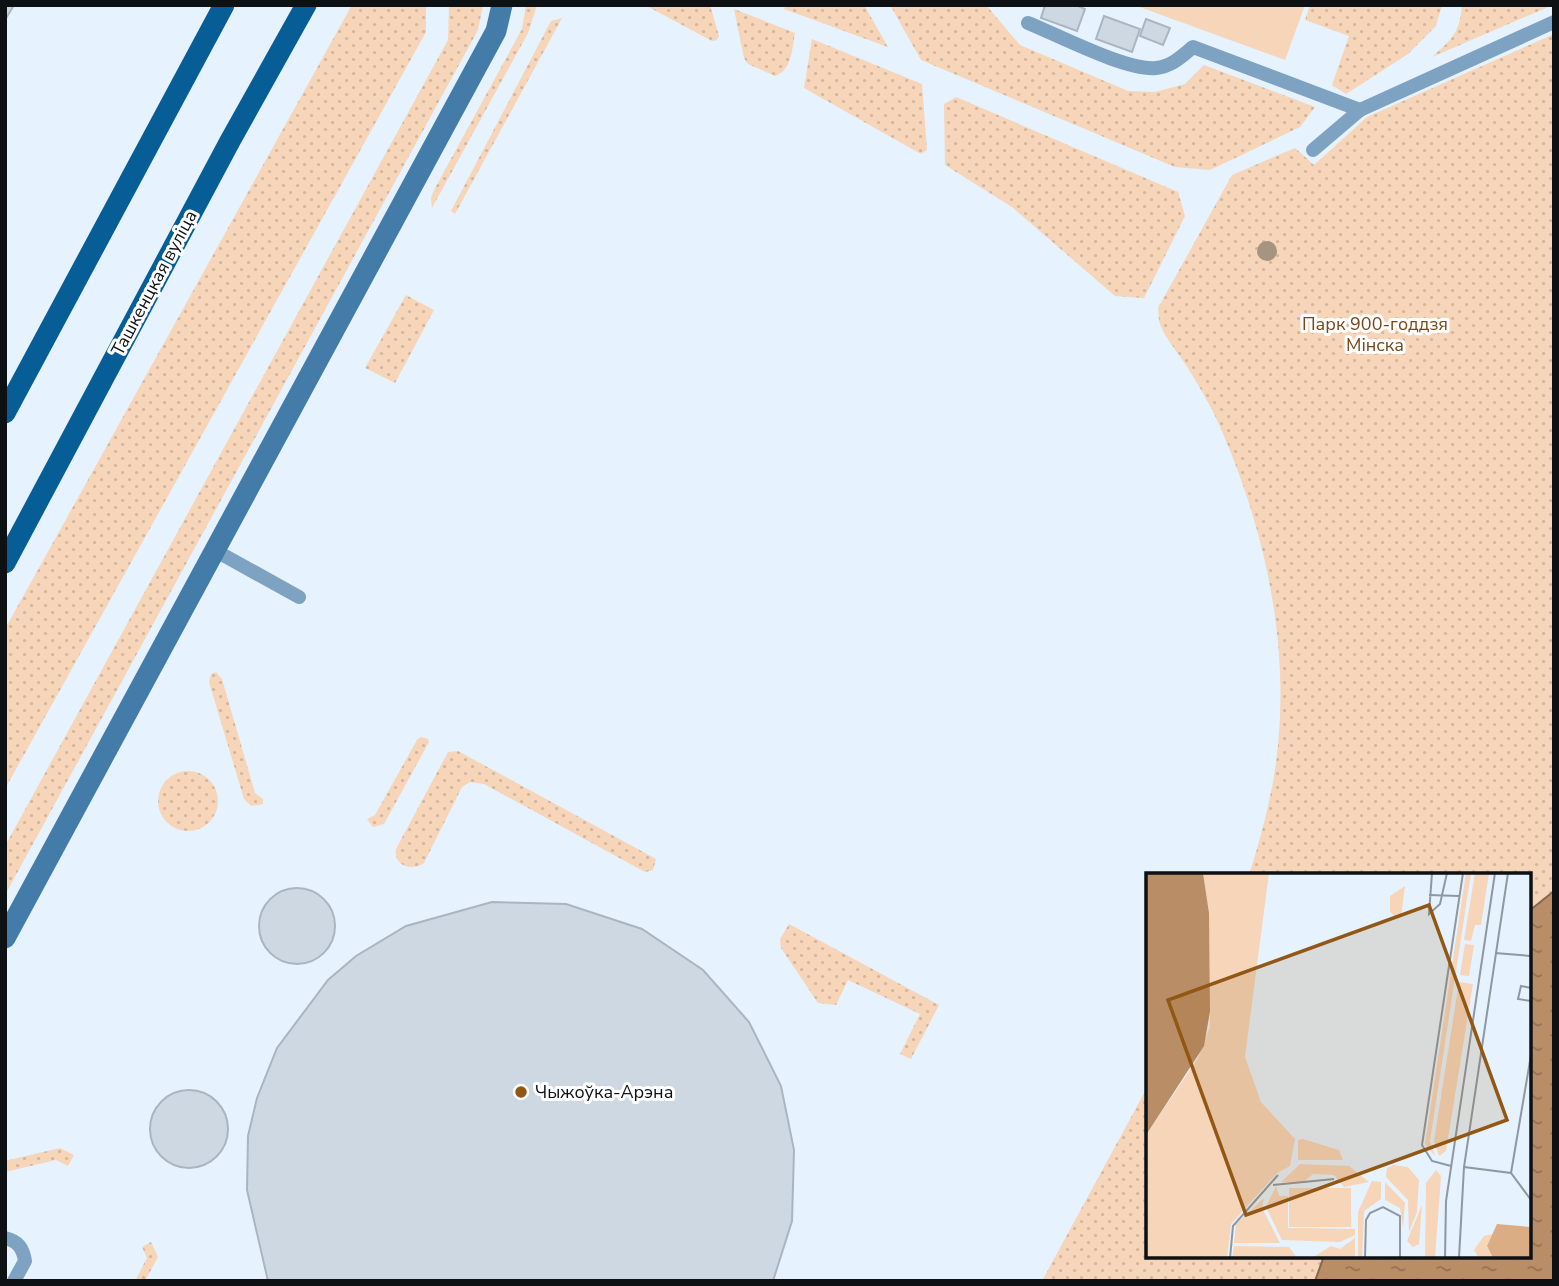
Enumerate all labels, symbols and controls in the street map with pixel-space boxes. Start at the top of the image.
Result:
street label: Ташкенцкая вуліца [105,206,203,360]
park label: Парк 900-годдзя Мінска [1302,312,1448,357]
inset map [1146,873,1531,1258]
place label: Чыжоўка-Арэна [535,1080,673,1104]
marker: Чыжоўка-Арэна [513,1084,529,1100]

